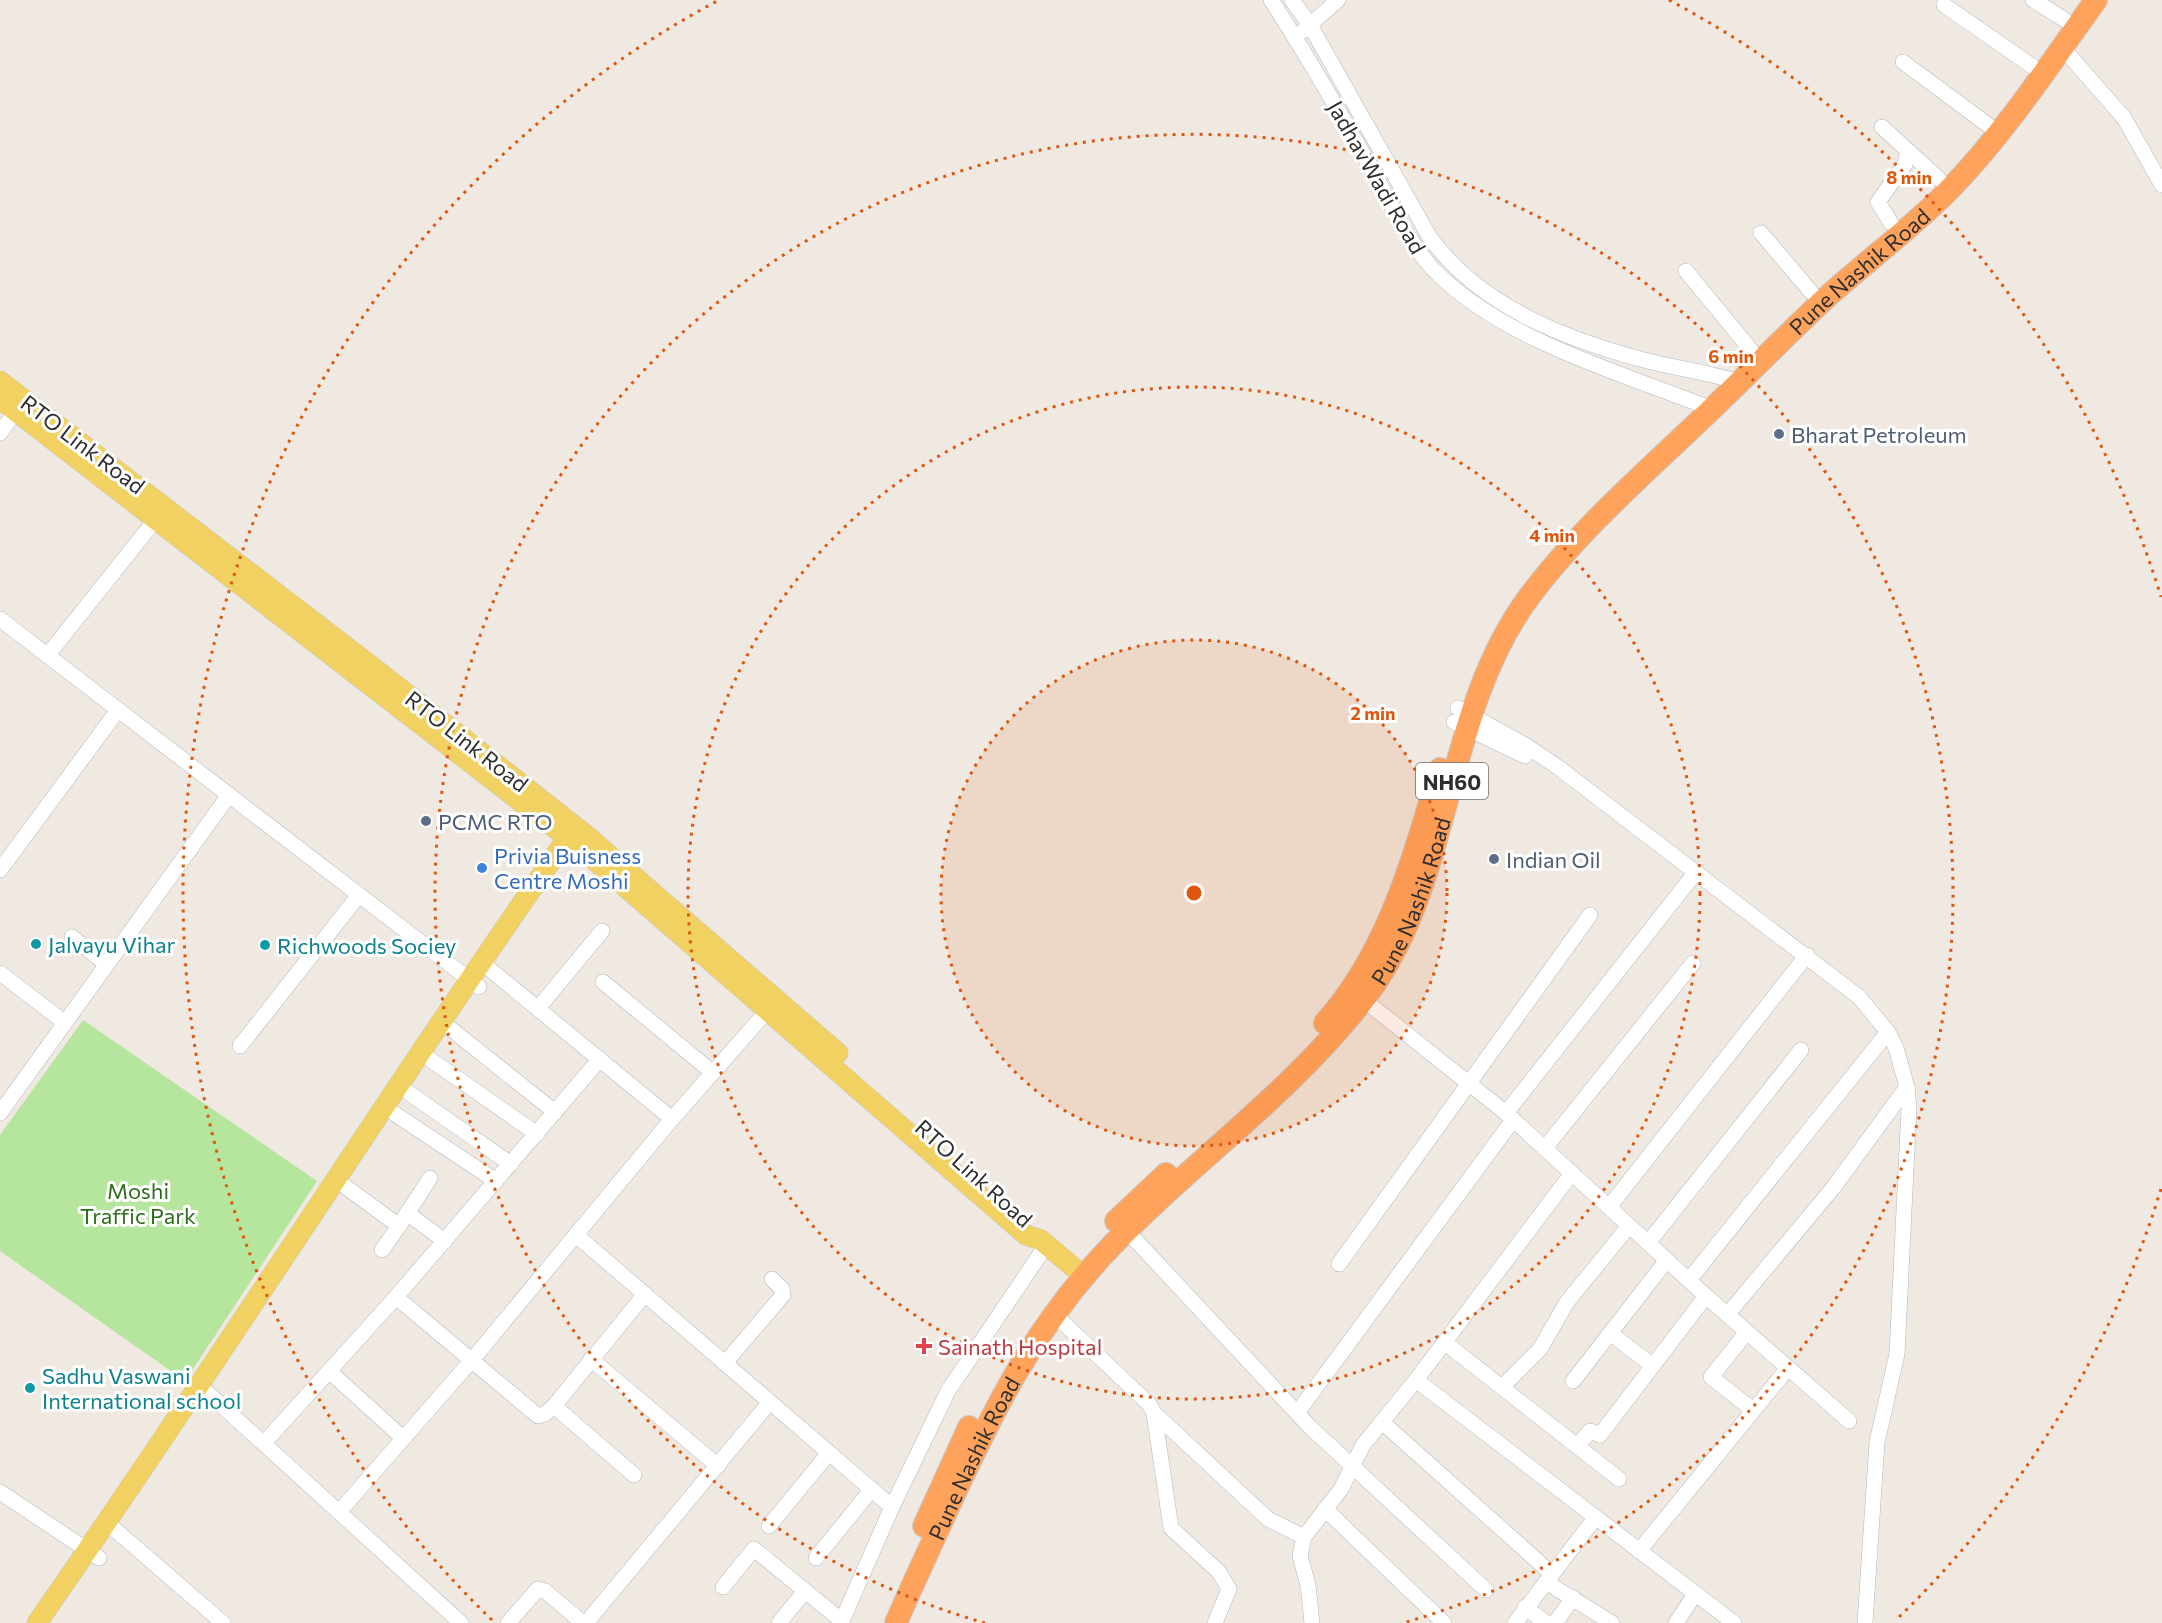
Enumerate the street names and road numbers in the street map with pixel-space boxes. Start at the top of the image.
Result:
street label: JadhavWadi Road [1322,96,1432,258]
street label: Pune Nashik Road [1783,202,1935,340]
street label: RTO Link Road [16,389,150,499]
street label: RTO Link Road [400,685,534,797]
road number: NH60 [1416,763,1488,799]
street label: Pune Nashik Road [1365,814,1455,990]
street label: RTO Link Road [910,1113,1038,1233]
street label: Pune Nashik Road [922,1372,1025,1544]

